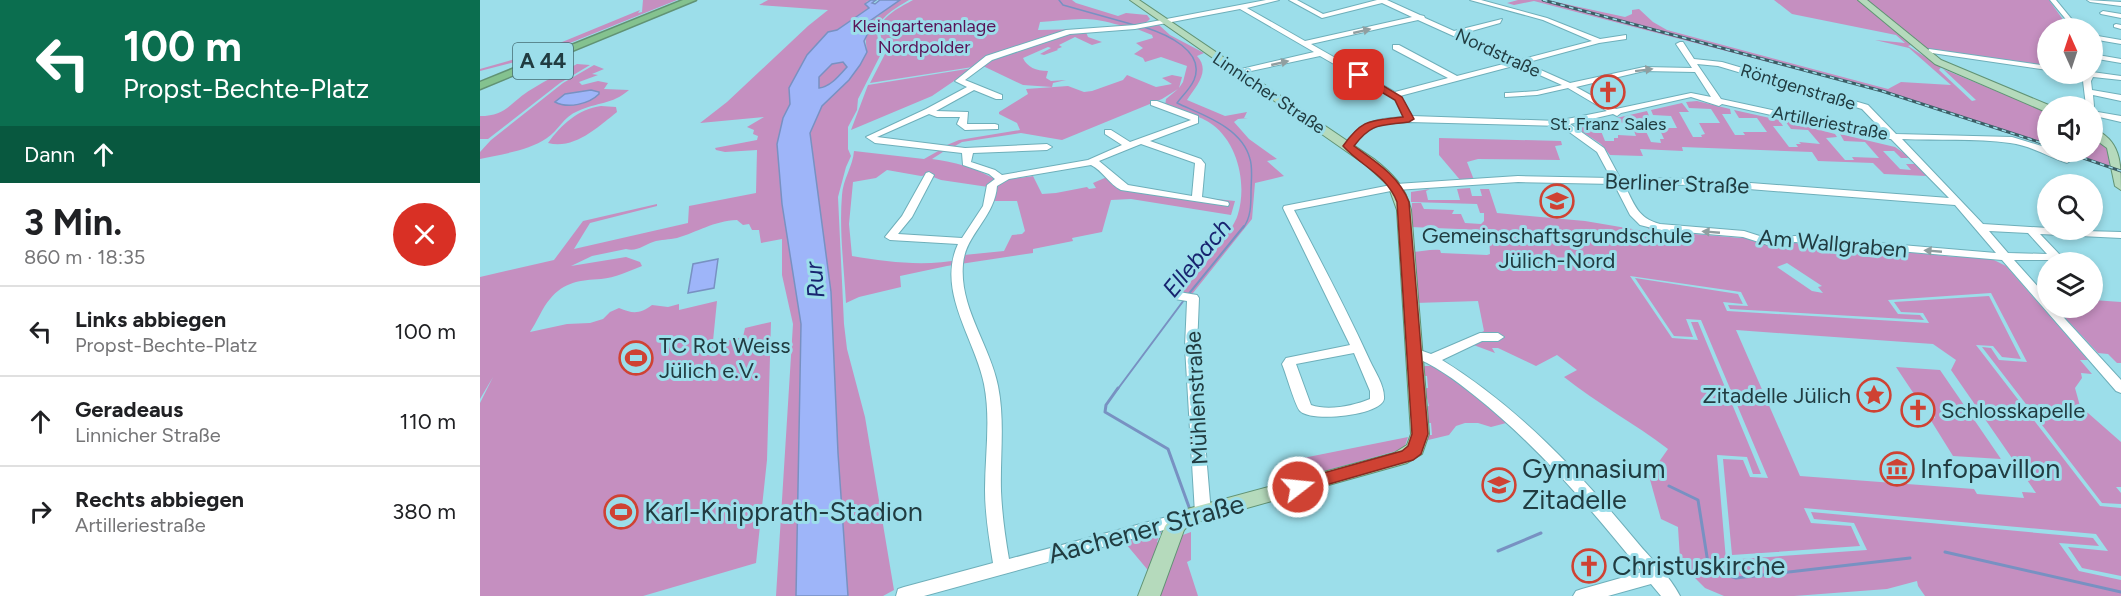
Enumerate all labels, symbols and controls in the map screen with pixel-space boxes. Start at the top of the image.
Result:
park label: Kleingartenanlage Nordpolder [852,15,996,58]
north arrow [2037,18,2103,84]
map controls [2037,18,2103,318]
text: 100 m [123,21,242,72]
icon: left [24,24,102,102]
street label: Nordstraße [1452,24,1544,82]
one-way arrow [1352,25,1371,35]
road number: A 44 [513,43,573,79]
street label: Linnicher Straße [1209,47,1330,139]
pin [1333,49,1384,100]
one-way arrow [1271,57,1290,67]
icon: arrive [1342,58,1375,91]
street label: Röntgenstraße [1738,59,1858,115]
one-way arrow [1634,65,1653,74]
text: Propst-Bechte-Platz [123,72,369,105]
church icon: St. Franz Sales [1590,74,1626,110]
button: sound [2037,96,2103,162]
street label: Artilleriestraße [1770,101,1890,145]
place label: St. Franz Sales [1550,113,1666,135]
icon: ahead [87,138,120,171]
text: Dann [24,141,75,168]
street label: Berliner Straße [1604,167,1750,200]
button: search [2037,174,2103,240]
school or university icon: Gemeinschaftsgrundschule Jülich-Nord [1539,183,1575,219]
text: 3 Min. [24,201,122,244]
button: close [393,203,456,266]
water label: Ellebach [1156,213,1237,303]
place label: Gemeinschaftsgrundschule Jülich-Nord [1422,222,1692,274]
street label: Am Wallgraben [1758,224,1908,263]
one-way arrow [1702,227,1721,237]
text: 860 m · 18:35 [24,245,145,269]
one-way arrow [1924,246,1943,256]
button: layers [2037,252,2103,318]
water label: Rur [798,260,831,300]
text: Links abbiegen [75,306,226,333]
icon: left [24,315,57,348]
text: 100 m [395,318,456,345]
street label: Mühlenstraße [1180,330,1213,466]
place label: TC Rot Weiss Jülich e.V. [659,332,791,384]
text: Propst-Bechte-Platz [75,333,257,357]
sports icon: TC Rot Weiss Jülich e.V. [618,340,654,376]
place icon: Zitadelle Jülich [1856,377,1892,413]
place label: Zitadelle Jülich [1703,382,1851,409]
church icon: Schlosskapelle [1900,392,1936,428]
text: Geradeaus [75,396,183,423]
place label: Schlosskapelle [1941,397,2085,424]
icon: ahead [24,405,57,438]
text: 110 m [400,408,456,435]
text: Linnicher Straße [75,423,221,447]
museum icon: Infopavillon [1879,451,1915,487]
place label: Gymnasium Zitadelle [1522,452,1665,516]
place label: Infopavillon [1920,452,2060,485]
position arrow [1266,455,1330,519]
school or university icon: Gymnasium Zitadelle [1481,467,1517,503]
text: Rechts abbiegen [75,486,244,513]
street label: Aachener Straße [1044,486,1247,571]
sports icon: Karl-Knipprath-Stadion [603,494,639,530]
icon: right [24,495,57,528]
place label: Karl-Knipprath-Stadion [644,495,923,528]
text: 380 m [392,498,456,525]
text: Artilleriestraße [75,513,206,537]
church icon: Christuskirche [1571,548,1607,584]
place label: Christuskirche [1612,549,1785,582]

